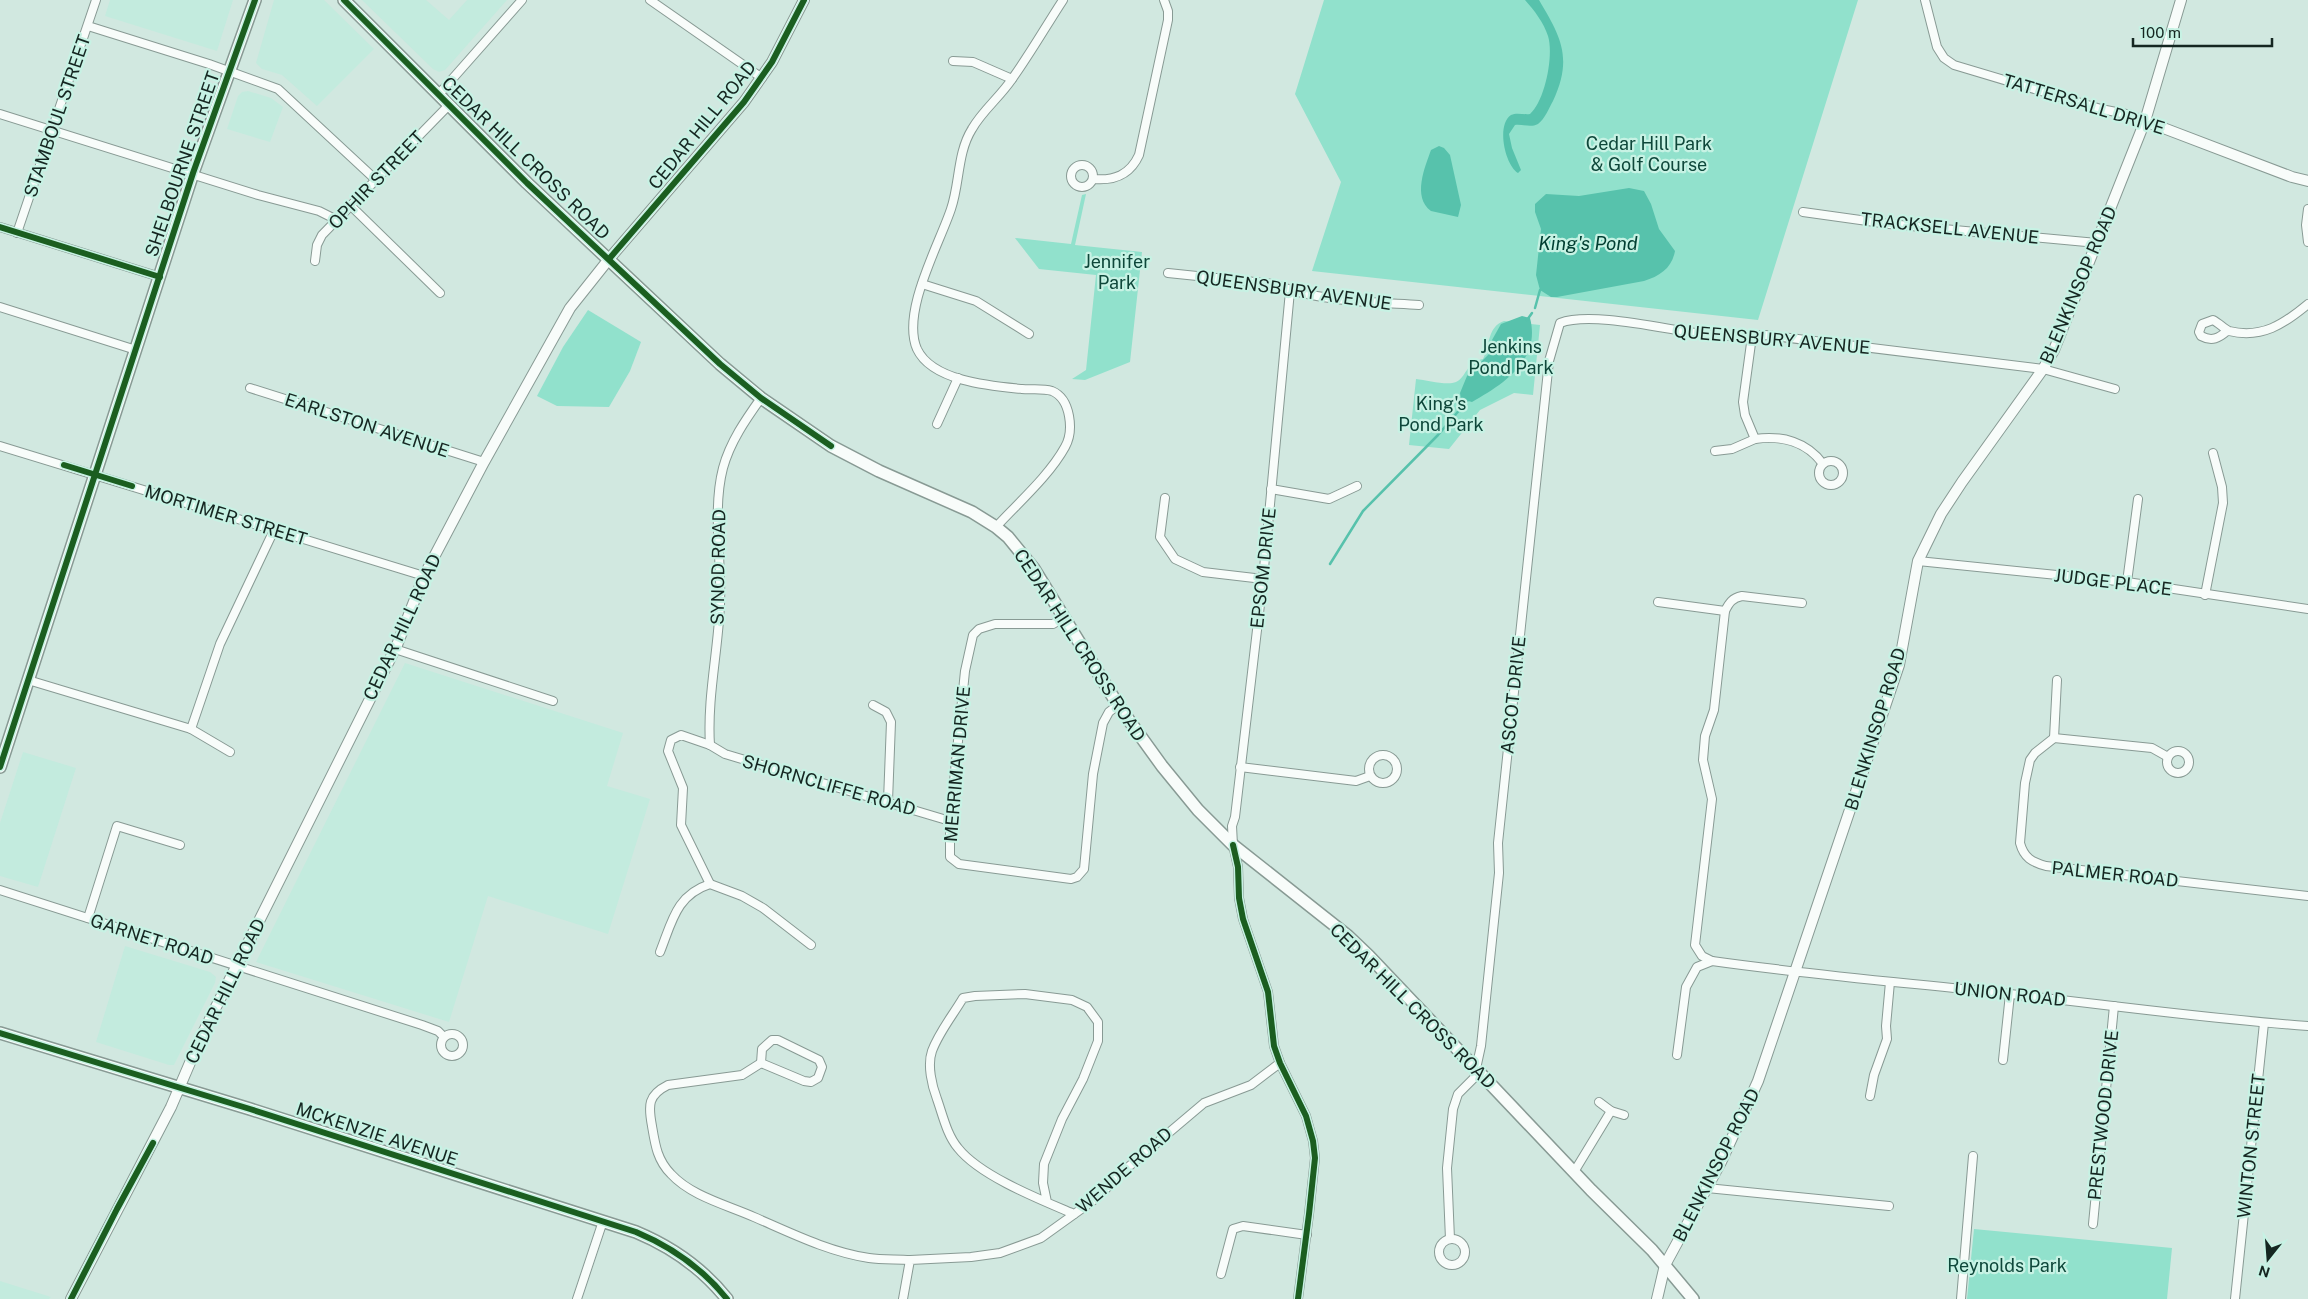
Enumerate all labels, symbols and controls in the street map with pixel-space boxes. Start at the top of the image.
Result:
scale bar [2133,15,2272,47]
text: 100 m [2140,24,2181,41]
street label: STAMBOUL STREET [19,32,95,200]
street label: CEDAR HILL ROAD [644,57,760,193]
street label: SHELBOURNE STREET [140,68,224,259]
street label: TATTERSALL DRIVE [2001,69,2167,139]
street label: CEDAR HILL CROSS ROAD [438,72,614,244]
street label: OPHIR STREET [324,126,428,233]
park label: Cedar Hill Park & Golf Course [1586,133,1712,175]
street label: BLENKINSOP ROAD [2035,203,2121,367]
street label: TRACKSELL AVENUE [1860,208,2040,248]
water label: King's Pond [1538,232,1638,254]
park label: Jennifer Park [1084,251,1150,293]
street label: QUEENSBURY AVENUE [1195,266,1393,314]
street label: QUEENSBURY AVENUE [1673,320,1871,358]
park label: Jenkins Pond Park [1468,336,1554,378]
street label: EARLSTON AVENUE [282,389,452,461]
park label: King's Pond Park [1398,393,1484,435]
street label: MORTIMER STREET [142,480,310,550]
street label: EPSOM DRIVE [1246,507,1280,629]
street label: SYNOD ROAD [706,509,730,625]
street label: CEDAR HILL CROSS ROAD [1010,545,1150,745]
street label: CEDAR HILL ROAD [359,551,445,703]
street label: JUDGE PLACE [2053,564,2173,600]
street label: ASCOT DRIVE [1496,635,1530,755]
street label: BLENKINSOP ROAD [1840,645,1910,813]
street label: MERRIMAN DRIVE [940,685,974,843]
street label: SHORNCLIFFE ROAD [740,750,918,820]
street label: PALMER ROAD [2051,857,2179,891]
street label: GARNET ROAD [88,909,216,969]
street label: CEDAR HILL ROAD [181,915,269,1067]
street label: CEDAR HILL CROSS ROAD [1326,919,1500,1093]
street label: UNION ROAD [1953,978,2067,1010]
street label: PRESTWOOD DRIVE [2084,1029,2122,1201]
street label: WINTON STREET [2233,1072,2269,1220]
street label: BLENKINSOP ROAD [1668,1085,1764,1245]
street label: MCKENZIE AVENUE [293,1098,461,1170]
street label: WENDE ROAD [1072,1123,1176,1217]
north arrow [2243,1234,2293,1284]
park label: Reynolds Park [1947,1255,2067,1276]
text: N [2257,1262,2272,1281]

